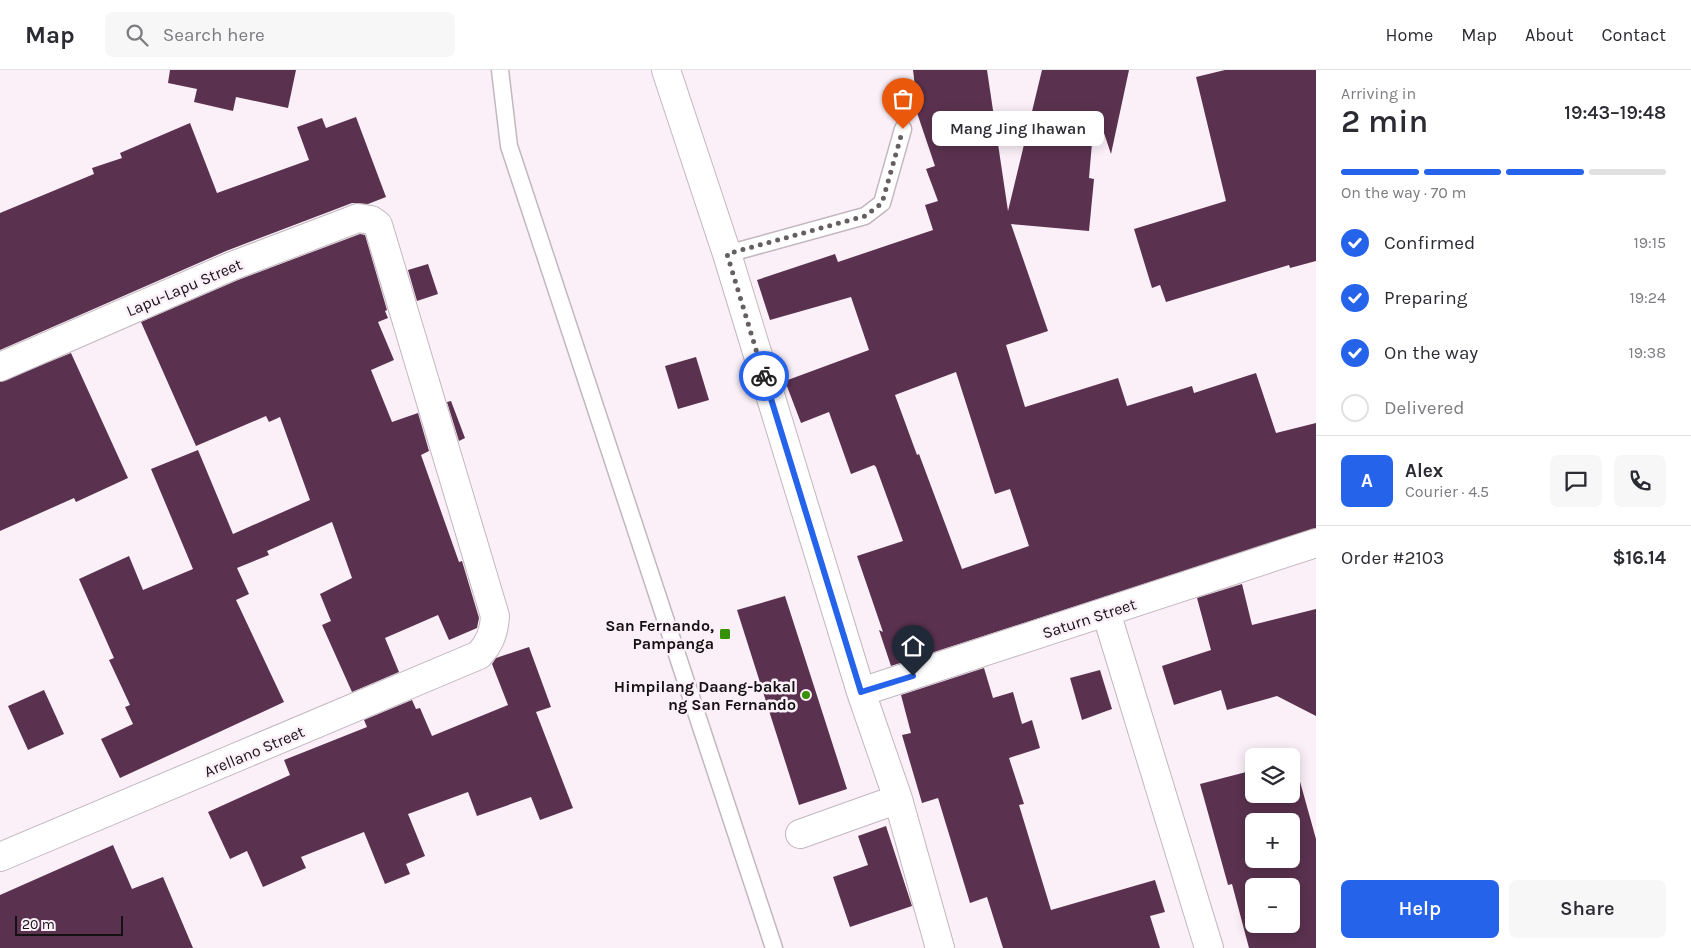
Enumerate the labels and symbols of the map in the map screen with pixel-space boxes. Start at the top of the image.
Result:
pin [882,78,924,129]
callout: Mang Jing Ihawan [933,112,1106,146]
street label: Lapu-Lapu Street [123,254,245,320]
courier [739,351,789,401]
street label: Saturn Street [1040,594,1138,643]
place label: San Fernando, Pampanga [605,616,714,653]
pin [892,625,934,676]
marker: San Fernando, Pampanga [718,627,732,641]
place label: Himpilang Daang-bakal ng San Fernando [614,677,796,714]
marker: Himpilang Daang-bakal ng San Fernando [800,689,812,701]
street label: Arellano Street [201,722,307,781]
scale bar [15,913,122,936]

